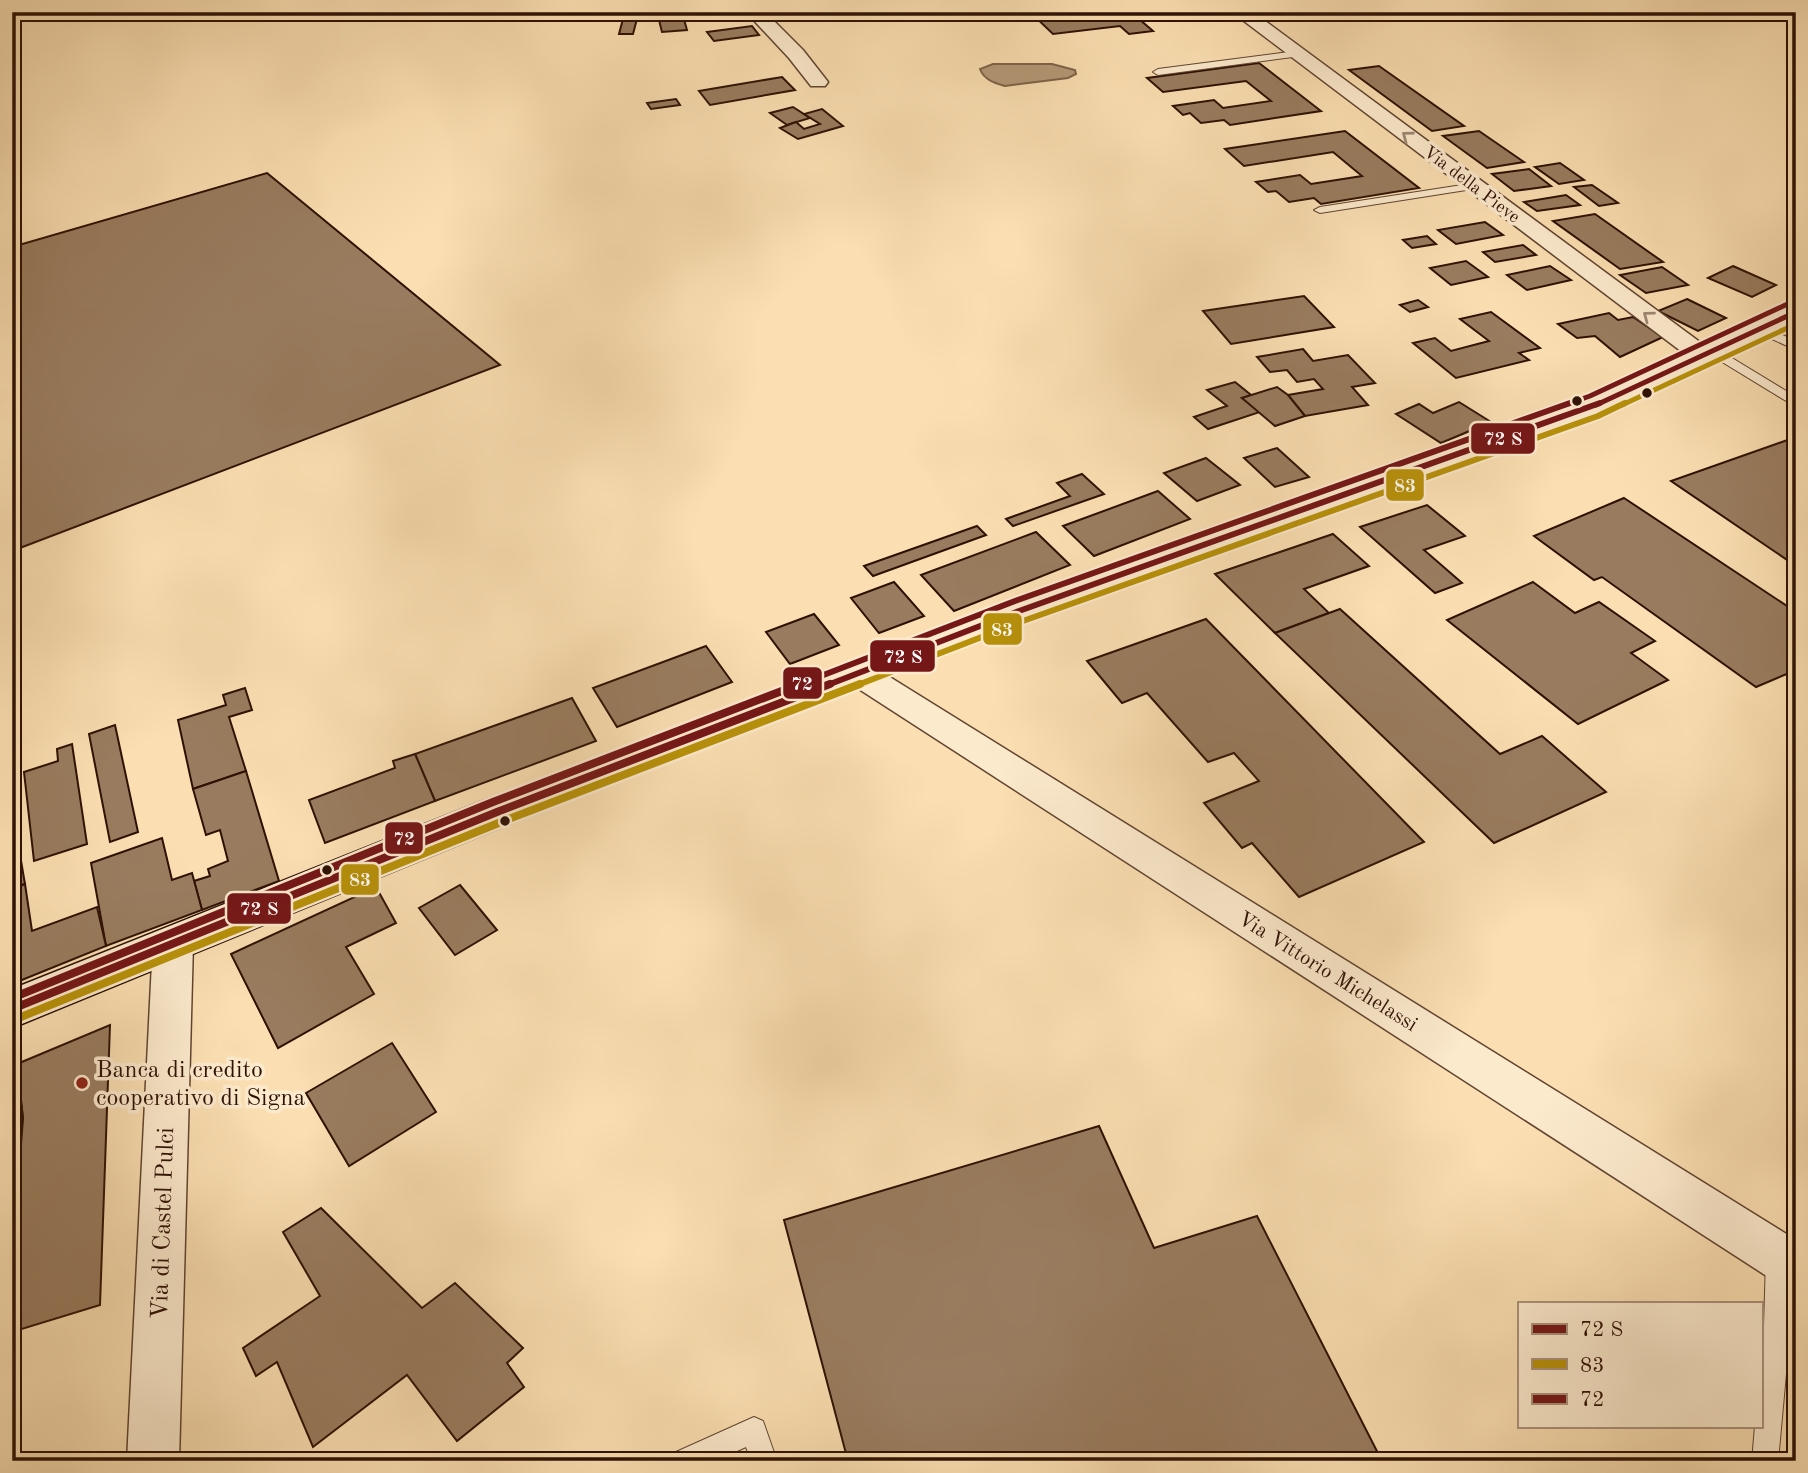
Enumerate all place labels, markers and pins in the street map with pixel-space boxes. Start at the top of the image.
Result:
unlabelled marker [1640,386,1654,400]
unlabelled marker [1570,394,1584,408]
unlabelled marker [498,814,512,828]
unlabelled marker [320,863,334,877]
place label: Banca di credito cooperativo di Signa [96,1059,306,1111]
marker: Banca di credito cooperativo di Signa [74,1075,90,1091]

